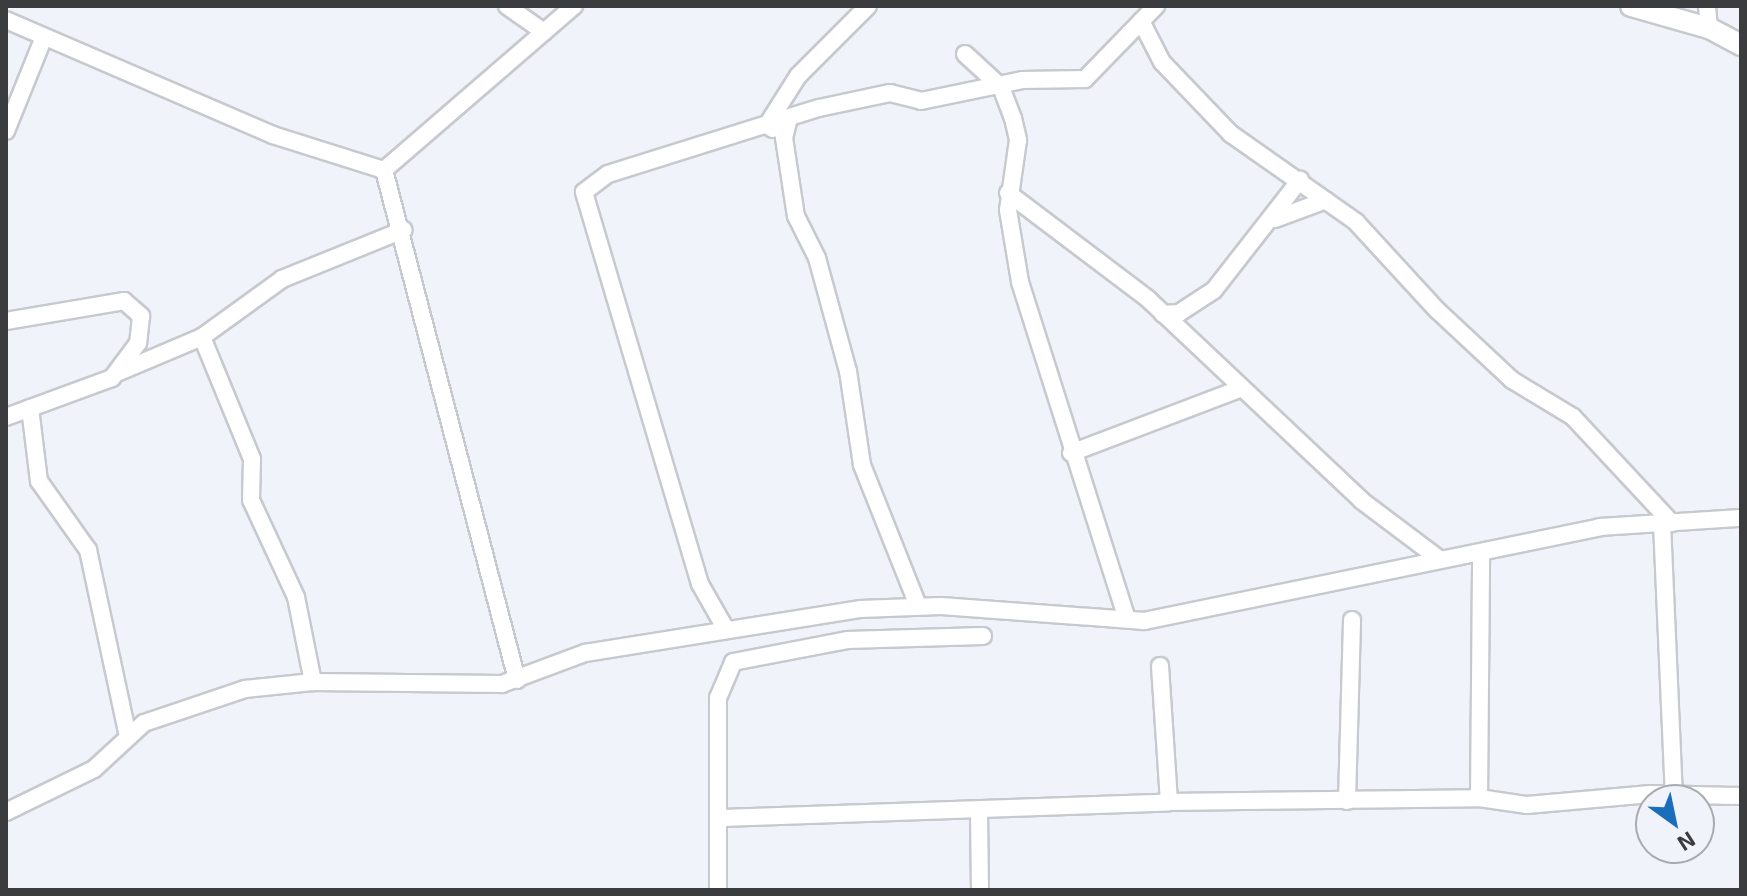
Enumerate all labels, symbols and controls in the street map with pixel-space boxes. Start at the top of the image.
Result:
north arrow [1635,784,1715,864]
text: N [1673,827,1701,858]

